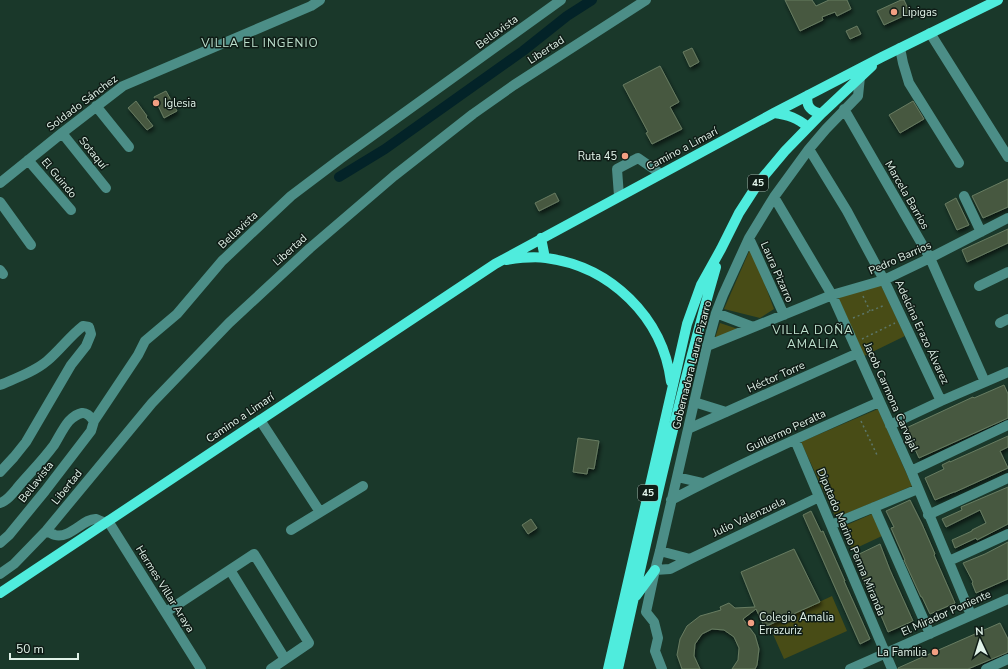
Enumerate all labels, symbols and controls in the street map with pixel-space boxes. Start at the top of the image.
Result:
place label: Lipigas [902,5,937,20]
marker: Lipigas [889,7,899,17]
street label: Bellavista [473,12,521,52]
street label: Libertad [525,33,567,67]
district label: VILLA EL INGENIO [200,35,319,51]
street label: Soldado Sánchez [44,71,120,135]
place label: Iglesia [164,96,196,111]
marker: Iglesia [151,98,161,108]
street label: Camino a Limarí [644,123,722,174]
street label: Sotaquí [75,134,112,173]
place label: Ruta 45 [578,149,617,164]
marker: Ruta 45 [620,151,630,161]
street label: El Guindo [38,155,80,201]
street label: Marcela Barrios [881,158,933,232]
road number: 45 [748,175,768,191]
street label: Bellavista [215,208,261,252]
street label: Libertad [270,231,310,269]
street label: Pedro Barrios [866,238,934,278]
street label: Laura Pizarro [757,239,797,305]
street label: Adelcina Erazo Álvarez [891,277,954,387]
street label: Gobernadora Laura Pizarro [669,299,715,431]
district label: VILLA DOÑA AMALIA [771,322,854,352]
street label: Jacob Carmona Carvajal [860,339,922,454]
street label: Héctor Torre [745,358,807,396]
street label: Camino a Limarí [203,389,278,446]
street label: Guillermo Peralta [744,406,828,456]
street label: Bellavista [15,458,57,506]
street label: Libertad [48,466,86,508]
street label: Diputado Marino Penna Miranda [813,466,889,618]
road number: 45 [638,485,658,501]
street label: Julio Valenzuela [709,493,788,541]
street label: Hermes Villar Araya [132,543,198,635]
street label: El Mirador Poniente [899,586,993,640]
place label: Colegio Amalia Errazuriz [759,610,834,638]
marker: Colegio Amalia Errazuriz [746,618,756,628]
north arrow [960,621,1000,661]
text: N [975,624,984,639]
scale bar [10,635,78,661]
text: 50 m [16,641,44,657]
place label: La Familia [877,645,927,660]
marker: La Familia [930,647,940,657]

